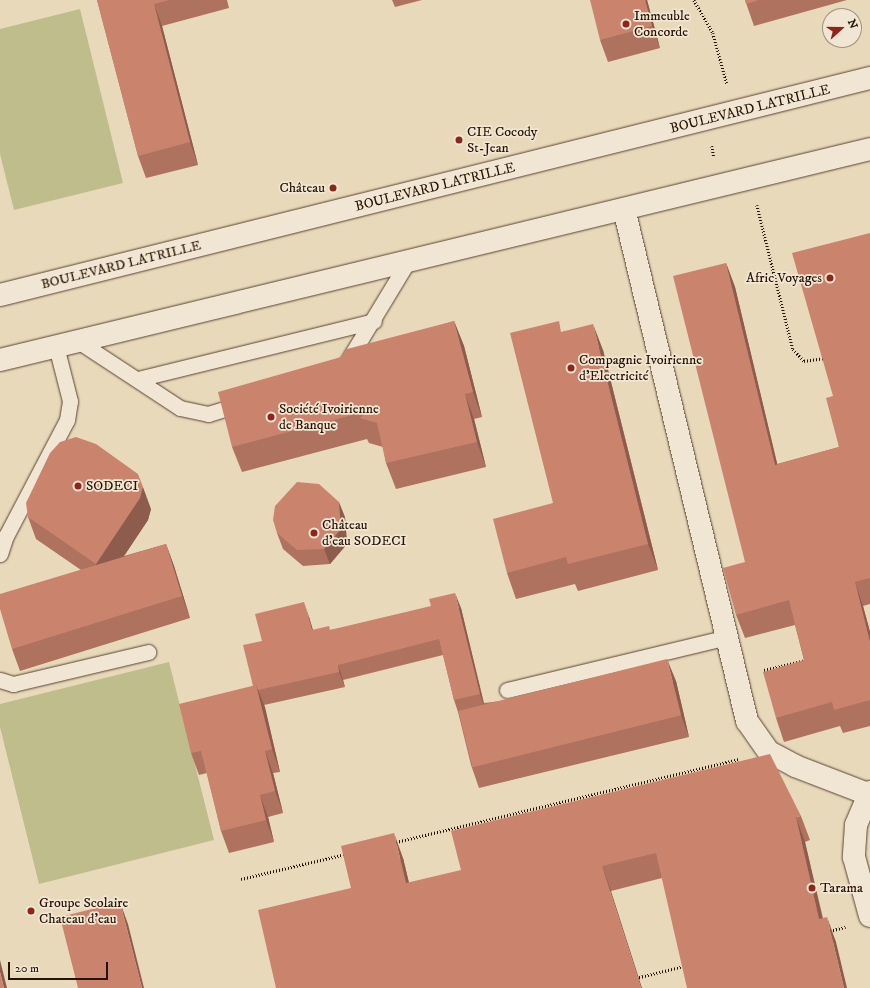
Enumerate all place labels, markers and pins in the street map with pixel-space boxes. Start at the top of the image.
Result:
place label: Immeuble Concorde [634,8,690,40]
marker: Immeuble Concorde [621,19,631,29]
place label: CIE Cocody St-Jean [467,124,537,156]
marker: CIE Cocody St-Jean [454,135,464,145]
place label: Château [279,180,325,196]
marker: Château [328,183,338,193]
place label: Afric Voyages [746,270,822,286]
marker: Afric Voyages [825,273,835,283]
place label: Compagnie Ivoirienne d'Electricité [579,352,702,384]
marker: Compagnie Ivoirienne d'Electricité [566,363,576,373]
place label: Société Ivoirienne de Banque [279,401,379,434]
marker: Société Ivoirienne de Banque [266,412,276,422]
place label: SODECI [86,478,138,494]
marker: SODECI [73,481,83,491]
place label: Château d'eau SODECI [322,517,406,550]
marker: Château d'eau SODECI [309,528,319,538]
place label: Tarama [820,880,863,896]
marker: Tarama [807,883,817,893]
place label: Groupe Scolaire Chateau d'eau [39,895,128,928]
marker: Groupe Scolaire Chateau d'eau [26,906,36,916]

